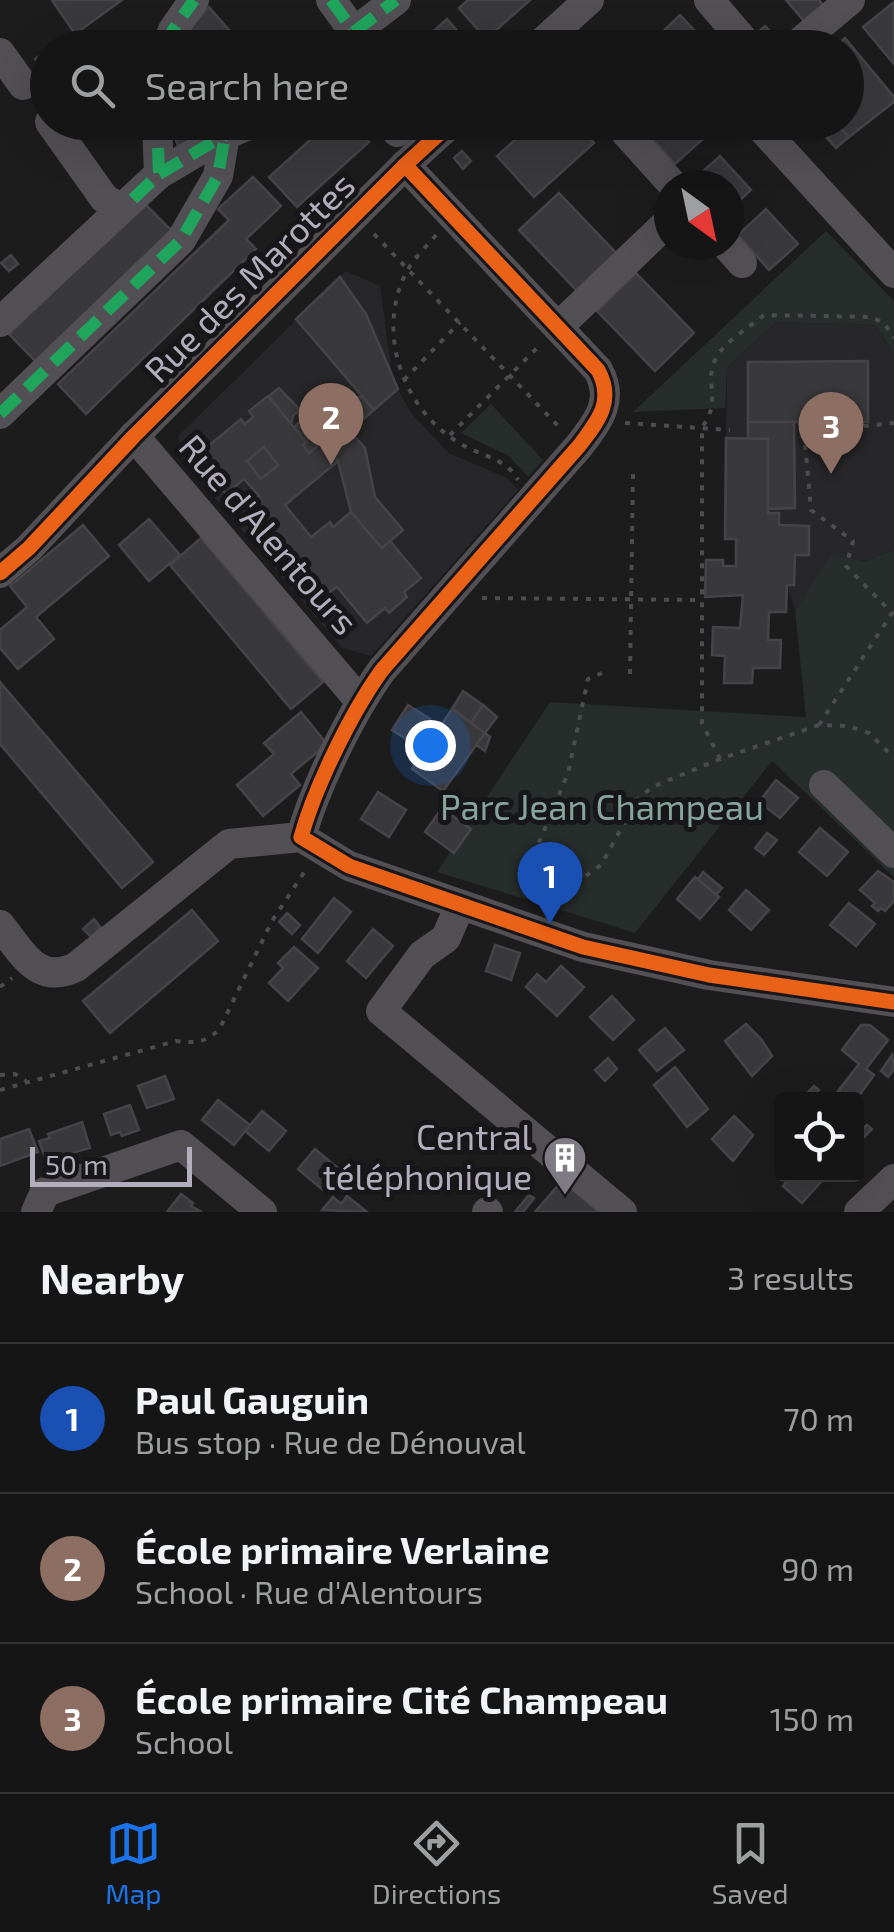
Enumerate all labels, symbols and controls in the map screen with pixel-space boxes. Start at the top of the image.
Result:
search box [30,30,864,140]
icon: search [65,58,120,113]
text: Search here [145,62,349,108]
street label: Rue des Marottes [135,163,362,390]
north arrow [654,170,744,260]
pin: 2 [298,382,364,465]
pin: 3 [798,392,864,474]
street label: Rue d'Alentours [171,425,368,642]
your location [405,720,456,771]
park label: Parc Jean Champeau [440,785,764,827]
pin: 1 [518,842,582,924]
map controls [774,1092,864,1182]
button: locate [774,1092,864,1182]
place label: Central téléphonique [322,1115,533,1197]
building icon: Central téléphonique [542,1135,588,1196]
scale bar [30,1142,192,1186]
text: 50 m [45,1147,108,1181]
text: Nearby [40,1252,184,1302]
text: 3 results [727,1258,854,1296]
text: Paul Gauguin [135,1376,369,1422]
text: 1 [66,1399,79,1437]
text: 70 m [783,1399,854,1437]
text: Bus stop · Rue de Dénouval [135,1422,526,1460]
text: École primaire Verlaine [135,1526,550,1572]
text: 2 [63,1549,82,1587]
text: 90 m [781,1549,854,1587]
text: School · Rue d'Alentours [135,1572,483,1610]
text: École primaire Cité Champeau [135,1676,668,1722]
text: 3 [63,1699,82,1737]
text: 150 m [770,1699,854,1737]
text: School [135,1722,233,1760]
tab: Map [105,1816,161,1910]
tab: Directions [372,1816,501,1910]
tab: Saved [712,1816,789,1910]

